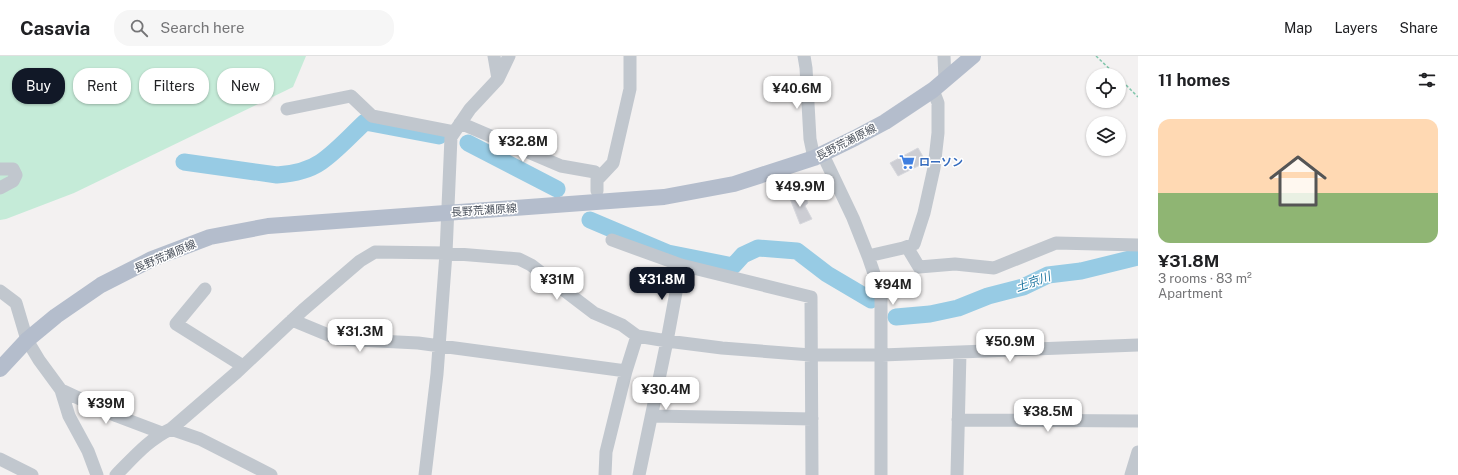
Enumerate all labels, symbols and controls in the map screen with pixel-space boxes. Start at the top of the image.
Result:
search box [114,10,394,46]
text: Casavia [20,17,90,39]
icon: search [128,17,150,39]
text: Search here [160,19,245,36]
text: Map [1284,20,1312,36]
text: Layers [1334,20,1378,36]
text: Share [1400,20,1438,36]
chip: Buy [12,68,65,104]
chip: Rent [73,68,131,104]
chip: Filters [139,68,209,104]
chip: New [217,68,274,104]
map controls [1086,68,1126,156]
button: locate [1086,68,1126,108]
icon: filters [1416,69,1438,91]
text: 11 homes [1158,70,1230,90]
pin: ¥40.6M [764,76,830,110]
text: ¥40.6M [772,81,822,96]
button: layers [1086,116,1126,156]
street label: 長野荒瀬原線 [814,122,878,162]
pin: ¥32.8M [490,129,556,163]
text: ¥32.8M [498,134,548,149]
icon: home [1262,145,1334,217]
supermarket icon: ローソン [898,153,916,171]
place label: ローソン [919,156,963,168]
pin: ¥49.9M [767,174,833,208]
text: ¥49.9M [775,179,825,194]
street label: 長野荒瀬原線 [451,202,517,218]
street label: 長野荒瀬原線 [132,238,198,274]
text: ¥31.8M [1158,251,1219,271]
pin: ¥31M [533,267,581,301]
pin: ¥31.8M [629,267,695,301]
water label: 土京川 [1014,269,1054,294]
text: 3 rooms · 83 m² [1158,271,1252,286]
text: ¥31M [540,272,574,287]
text: ¥31.8M [639,272,685,287]
pin: ¥94M [869,272,917,306]
text: ¥94M [874,277,912,292]
text: Apartment [1158,286,1223,301]
pin: ¥31.3M [327,319,393,353]
text: ¥31.3M [337,324,383,339]
pin: ¥50.9M [977,329,1043,363]
text: ¥50.9M [985,334,1035,349]
pin: ¥30.4M [633,377,699,411]
text: ¥30.4M [641,382,691,397]
pin: ¥39M [82,391,130,425]
text: ¥39M [87,396,125,411]
pin: ¥38.5M [1015,399,1081,433]
text: ¥38.5M [1023,404,1073,419]

